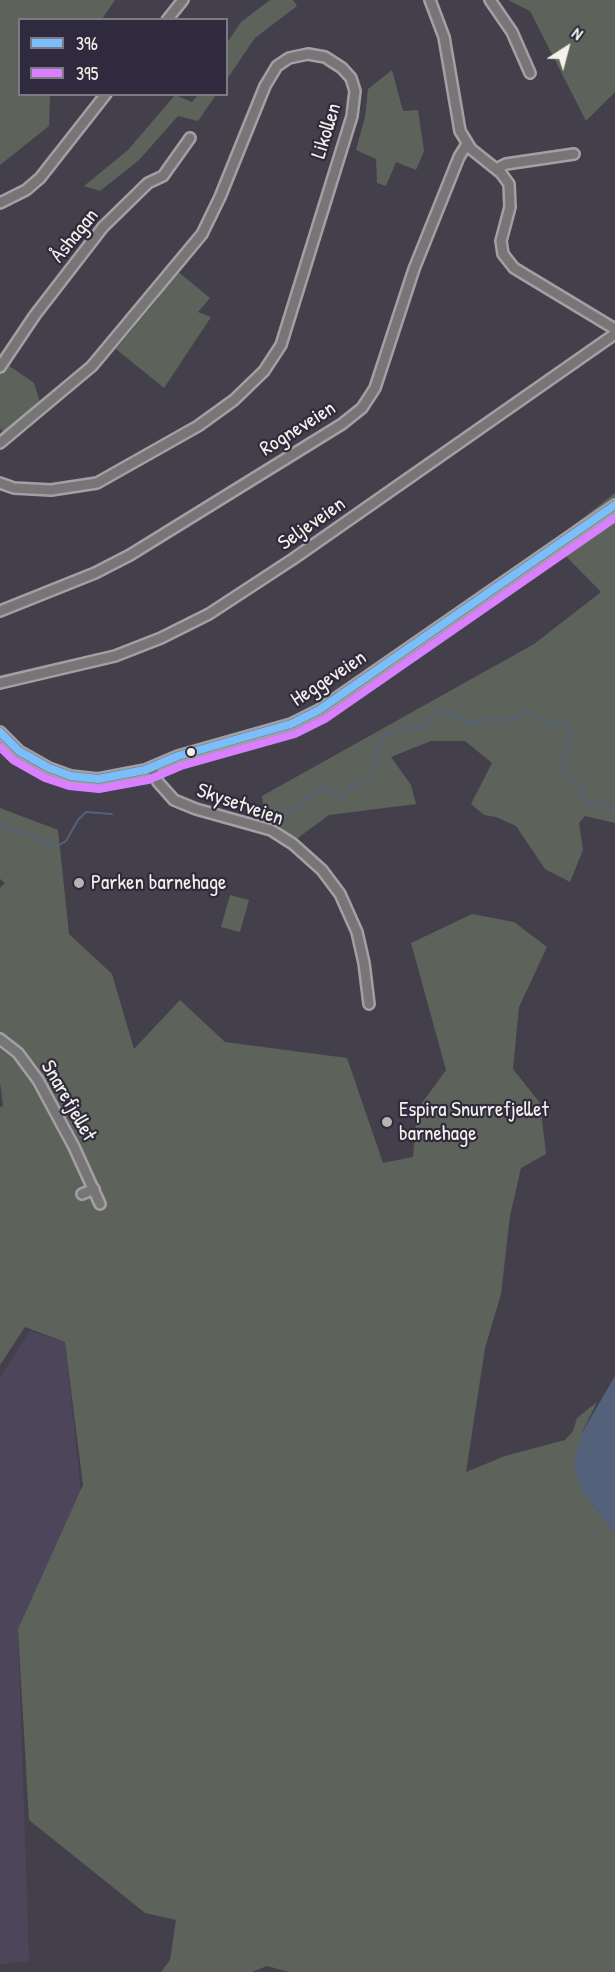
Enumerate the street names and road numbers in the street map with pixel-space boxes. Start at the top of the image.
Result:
street label: Likollen [307,100,347,162]
street label: Åshagan [46,204,104,268]
street label: Rogneveien [255,396,341,462]
street label: Seljeveien [274,492,350,556]
street label: Heggeveien [287,645,371,713]
street label: Skysetveien [193,778,287,832]
street label: Snarefjellet [35,1056,101,1146]

